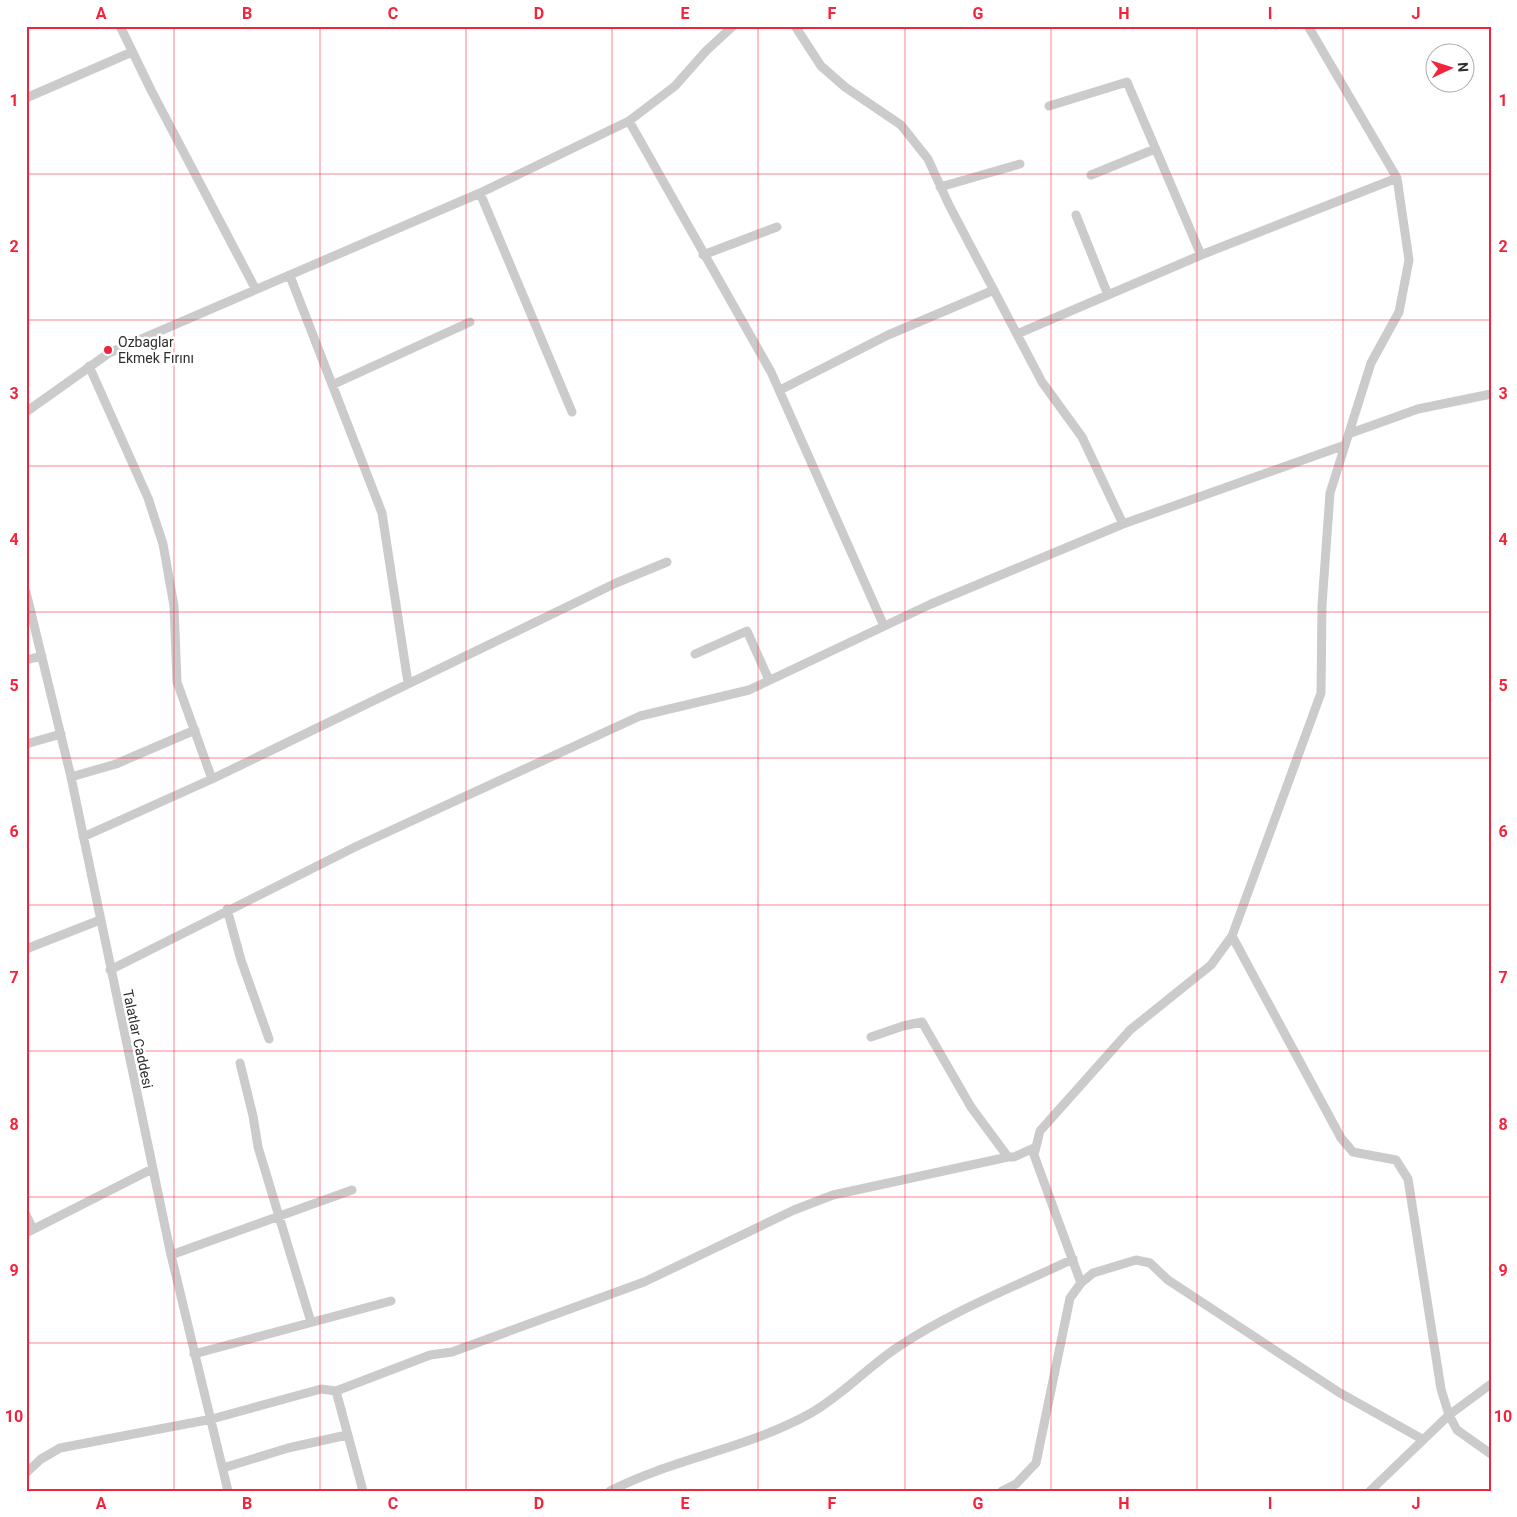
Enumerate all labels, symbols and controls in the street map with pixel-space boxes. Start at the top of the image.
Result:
text: A [96,4,107,23]
text: B [242,4,252,23]
text: C [388,4,398,23]
text: D [534,4,544,23]
text: E [681,4,690,23]
text: F [828,4,837,23]
text: G [973,4,984,23]
text: H [1118,4,1130,23]
text: I [1268,4,1272,23]
text: J [1412,4,1420,23]
north arrow [1424,42,1474,92]
text: N [1455,62,1471,73]
text: 1 [9,91,19,110]
text: 1 [1498,91,1508,110]
text: 2 [9,237,19,256]
text: 2 [1498,237,1508,256]
place label: Ozbaglar Ekmek Fırını [118,334,194,366]
marker: Ozbaglar Ekmek Fırını [102,344,114,356]
text: 3 [9,384,19,403]
text: 3 [1498,384,1508,403]
text: 4 [9,530,19,549]
text: 4 [1498,530,1508,549]
text: 5 [9,676,19,695]
text: 5 [1498,676,1508,695]
text: 6 [9,822,19,841]
text: 6 [1498,822,1508,841]
text: 7 [9,968,19,987]
text: 7 [1498,968,1508,987]
street label: Talatlar Caddesi [120,988,156,1090]
text: 8 [9,1115,19,1134]
text: 8 [1498,1115,1508,1134]
text: 9 [9,1261,19,1280]
text: 9 [1498,1261,1508,1280]
text: 10 [5,1407,23,1426]
text: 10 [1494,1407,1512,1426]
text: A [96,1494,107,1513]
text: B [242,1494,252,1513]
text: C [388,1494,398,1513]
text: D [534,1494,544,1513]
text: E [681,1494,690,1513]
text: F [828,1494,837,1513]
text: G [973,1494,984,1513]
text: H [1118,1494,1130,1513]
text: I [1268,1494,1272,1513]
text: J [1412,1494,1420,1513]

